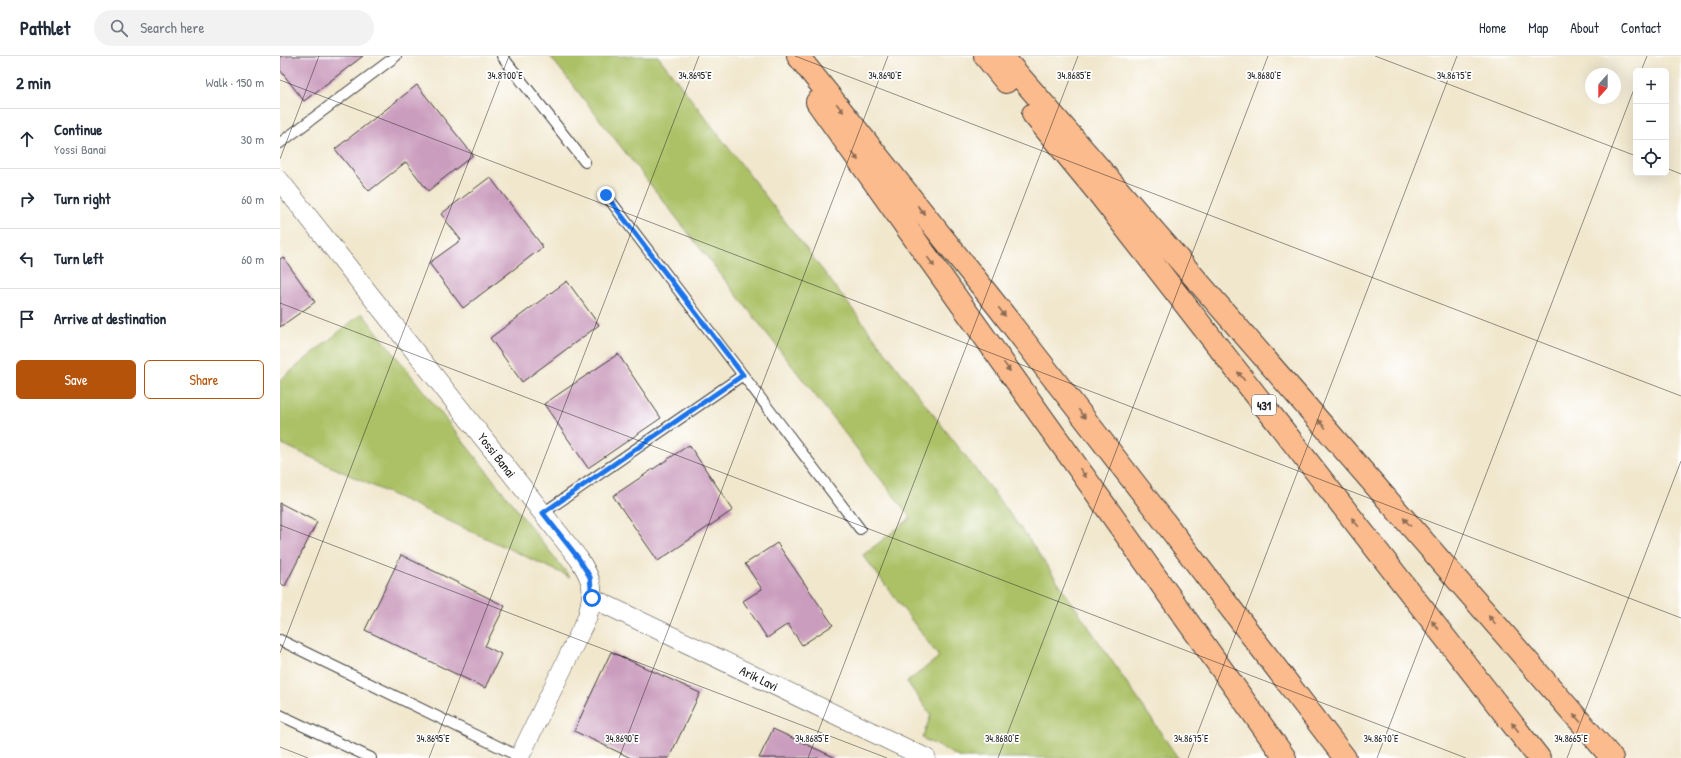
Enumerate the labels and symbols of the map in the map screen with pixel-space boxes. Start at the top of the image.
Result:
north arrow [1585,68,1621,104]
text: 34.8700°E [487,69,523,82]
text: 34.8695°E [678,69,712,82]
text: 34.8690°E [868,69,902,82]
text: 34.8685°E [1057,69,1092,82]
text: 34.8680°E [1247,69,1282,82]
text: 34.8675°E [1437,69,1472,82]
one-way arrow [835,103,844,114]
one-way arrow [851,151,859,161]
route end [597,186,615,204]
one-way arrow [916,204,925,215]
one-way arrow [927,256,935,267]
one-way arrow [997,306,1006,317]
one-way arrow [1003,362,1011,373]
one-way arrow [1236,370,1245,381]
road number: 431 [1252,395,1276,415]
one-way arrow [1077,409,1086,420]
one-way arrow [1317,418,1326,429]
street label: Yossi Banai [474,429,520,481]
one-way arrow [1079,468,1087,478]
one-way arrow [1351,517,1359,528]
one-way arrow [1402,517,1411,527]
route start [583,589,601,607]
one-way arrow [1488,615,1497,625]
one-way arrow [1431,619,1439,630]
street label: Arik Lavi [737,661,781,695]
one-way arrow [1573,713,1582,723]
one-way arrow [1511,722,1519,733]
text: 34.8695°E [416,732,450,745]
text: 34.8690°E [605,732,639,745]
text: 34.8685°E [795,732,830,745]
text: 34.8680°E [985,732,1020,745]
text: 34.8675°E [1174,732,1209,745]
text: 34.8670°E [1364,732,1399,745]
text: 34.8665°E [1554,732,1588,745]

